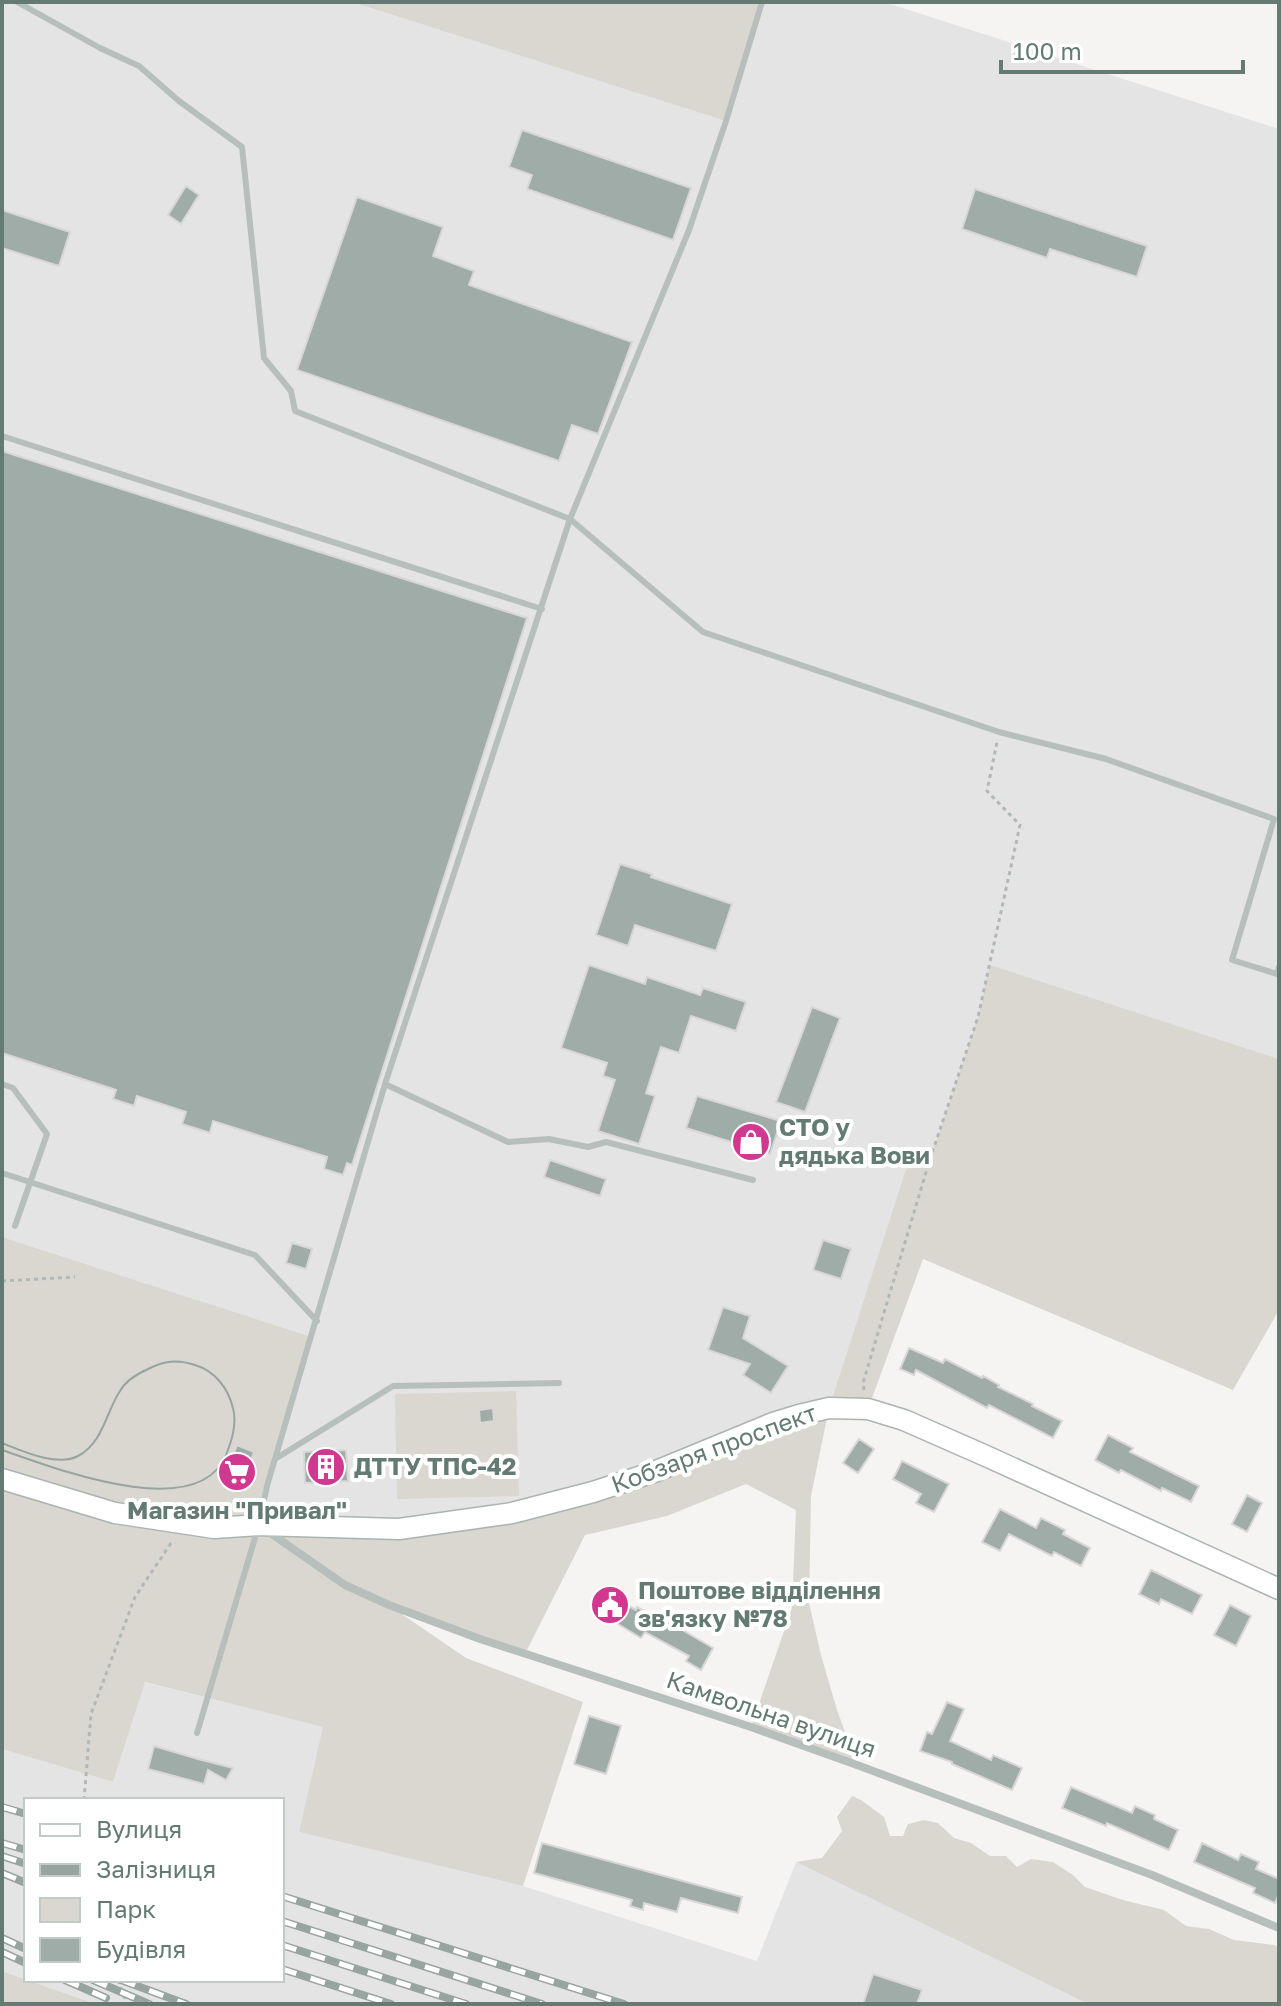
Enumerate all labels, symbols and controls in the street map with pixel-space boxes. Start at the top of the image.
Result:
scale bar [1001,24,1243,74]
text: 100 m [1013,36,1082,65]
place label: СТО у дядька Вови [779,1112,930,1169]
shop icon: СТО у дядька Вови [730,1121,772,1163]
street label: Кобзаря проспект [607,1397,820,1498]
building icon: ДТТУ ТПС-42 [305,1446,347,1488]
supermarket icon: Магазин "Привал" [216,1451,258,1493]
place label: ДТТУ ТПС-42 [354,1451,516,1480]
place label: Магазин "Привал" [127,1495,347,1524]
place label: Поштове відділення зв'язку №78 [638,1575,881,1632]
public building icon: Поштове відділення зв'язку №78 [589,1584,631,1626]
street label: Камвольна вулиця [663,1664,880,1763]
legend [24,1798,284,1982]
text: Вулиця [96,1814,182,1843]
text: Залізниця [96,1854,216,1883]
text: Парк [96,1894,156,1923]
text: Будівля [96,1934,186,1963]

